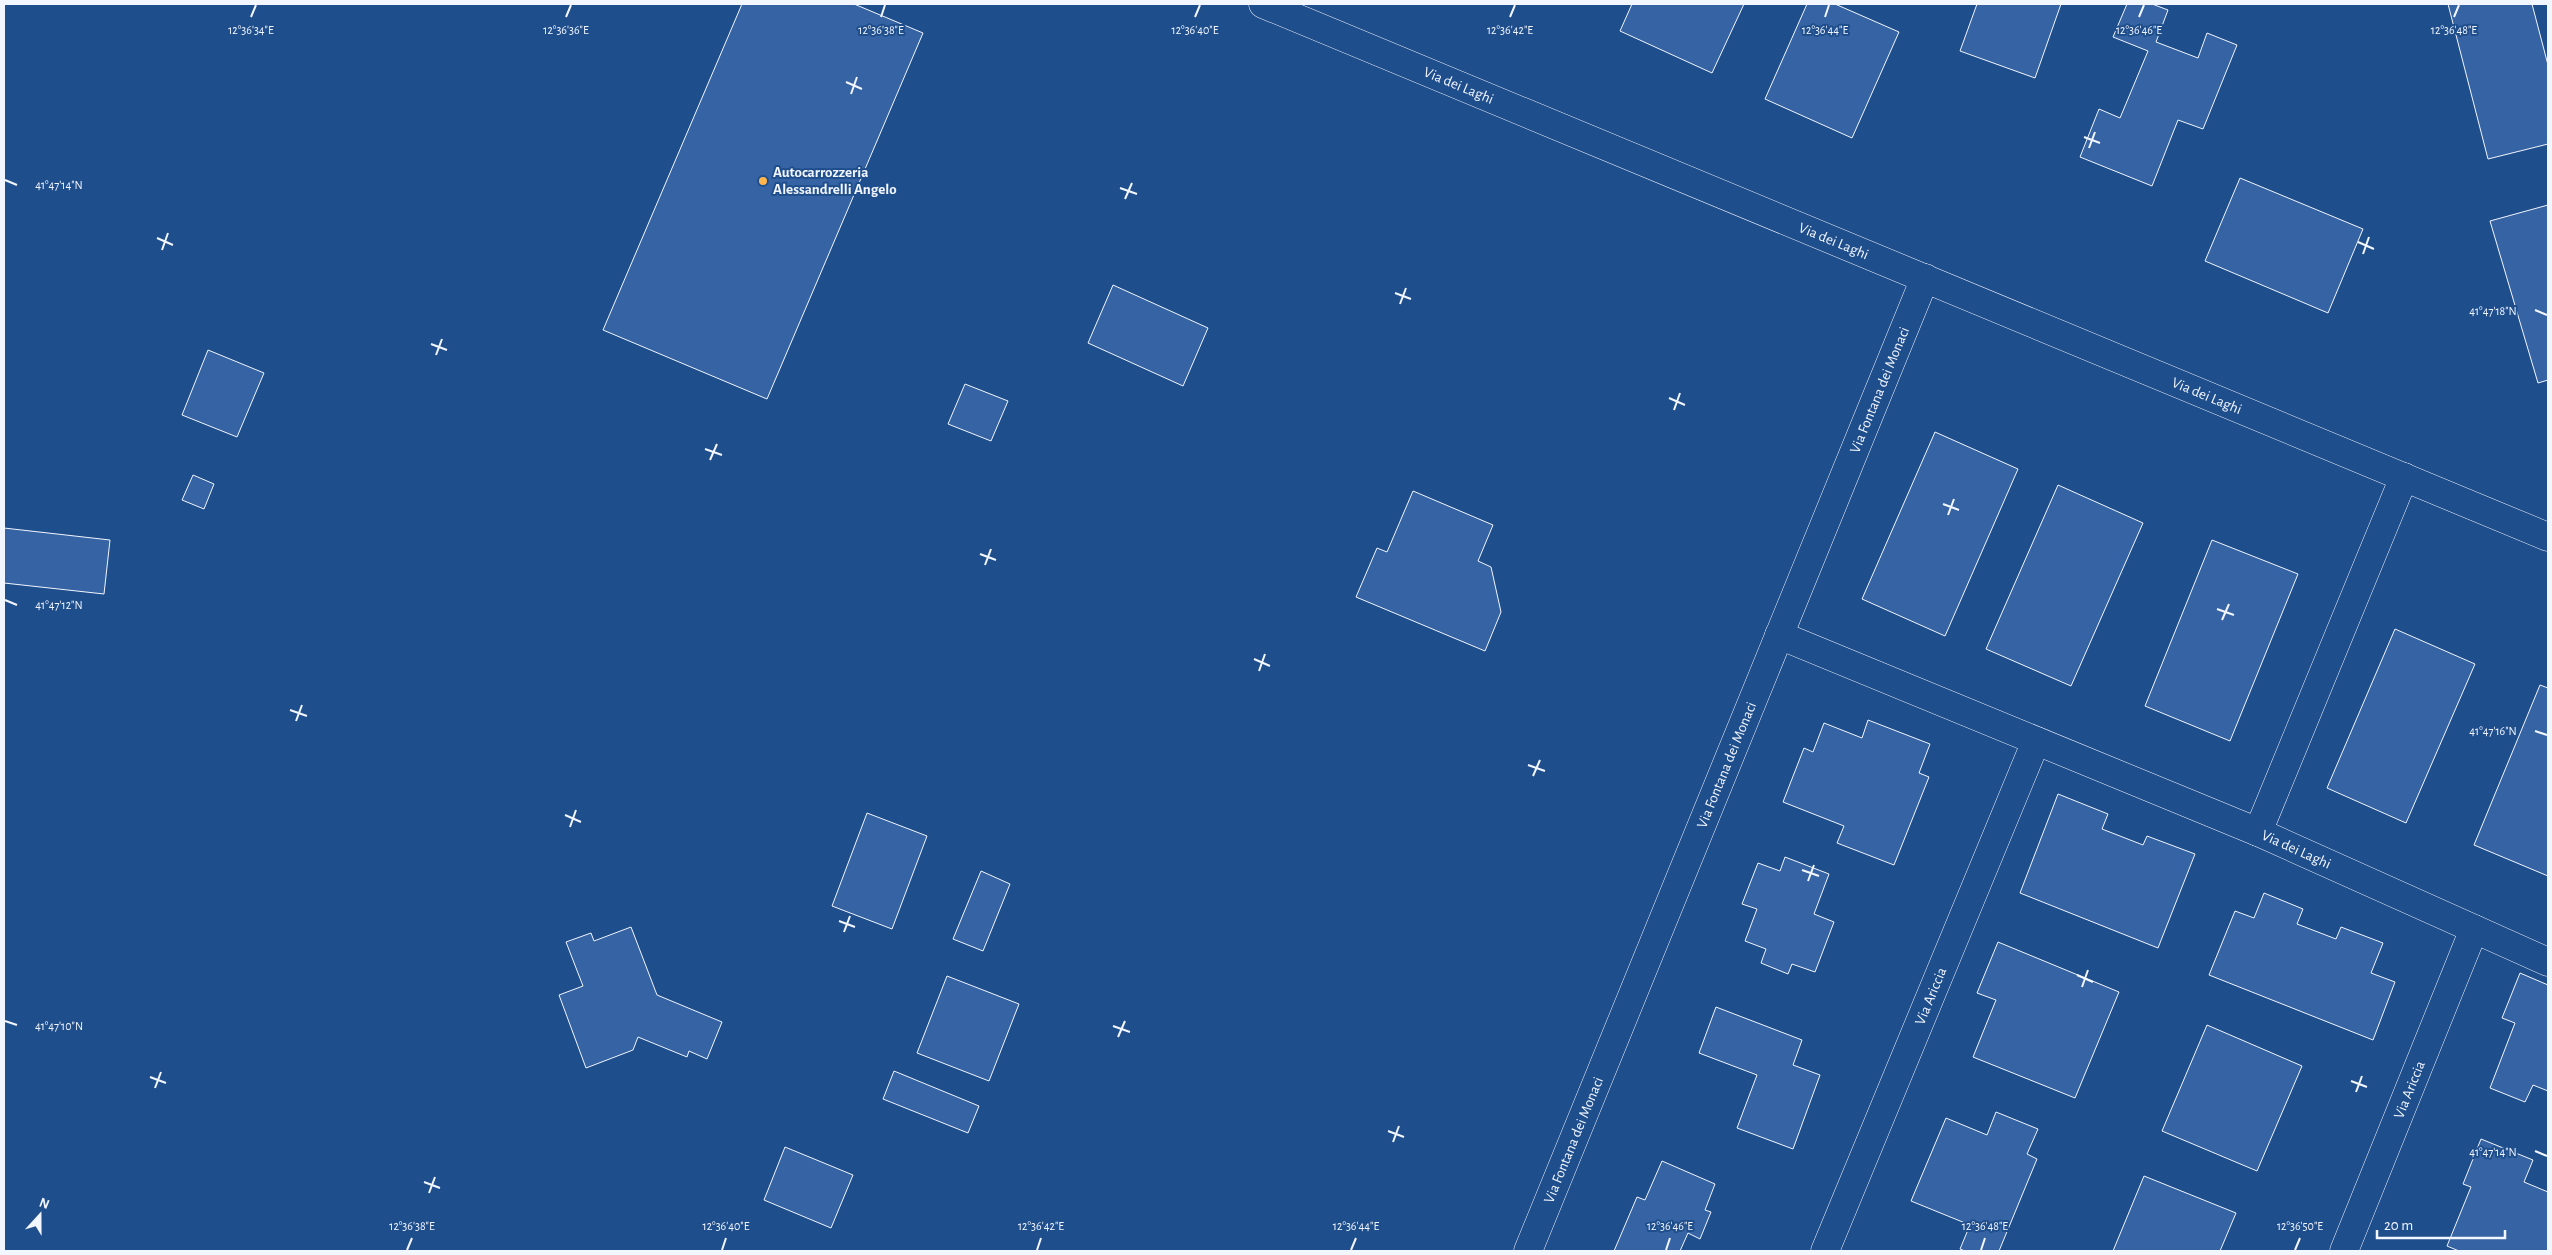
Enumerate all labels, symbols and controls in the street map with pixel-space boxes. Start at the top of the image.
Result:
text: 12°36'34"E [228,24,274,36]
text: 12°36'36"E [543,24,589,36]
text: 12°36'38"E [858,24,904,36]
text: 12°36'40"E [1172,24,1219,36]
text: 12°36'42"E [1487,24,1533,36]
text: 12°36'44"E [1802,24,1848,36]
text: 12°36'46"E [2116,24,2162,36]
text: 12°36'48"E [2431,24,2477,36]
street label: Via dei Laghi [1421,65,1496,107]
place label: Autocarrozzeria Alessandrelli Angelo [773,165,897,197]
marker: Autocarrozzeria Alessandrelli Angelo [757,175,769,187]
text: 41°47'14"N [35,179,83,191]
street label: Via dei Laghi [1796,220,1871,262]
text: 41°47'18"N [2469,305,2517,317]
street label: Via Fontana dei Monaci [1847,325,1912,455]
street label: Via dei Laghi [2170,375,2244,417]
text: 41°47'12"N [35,599,83,611]
street label: Via Fontana dei Monaci [1694,700,1759,830]
text: 41°47'16"N [2469,725,2517,737]
street label: Via dei Laghi [2259,828,2333,872]
street label: Via Ariccia [1912,965,1950,1027]
text: 41°47'10"N [35,1020,83,1032]
street label: Via Ariccia [2391,1059,2428,1121]
street label: Via Fontana dei Monaci [1541,1075,1606,1205]
text: 41°47'14"N [2469,1146,2517,1158]
north arrow [15,1190,65,1240]
text: N [37,1196,51,1212]
scale bar [2377,1208,2504,1240]
text: 20 m [2384,1218,2413,1233]
text: 12°36'38"E [389,1220,435,1232]
text: 12°36'40"E [703,1220,750,1232]
text: 12°36'42"E [1018,1220,1064,1232]
text: 12°36'44"E [1333,1220,1379,1232]
text: 12°36'46"E [1647,1220,1693,1232]
text: 12°36'48"E [1962,1220,2008,1232]
text: 12°36'50"E [2277,1220,2323,1232]

